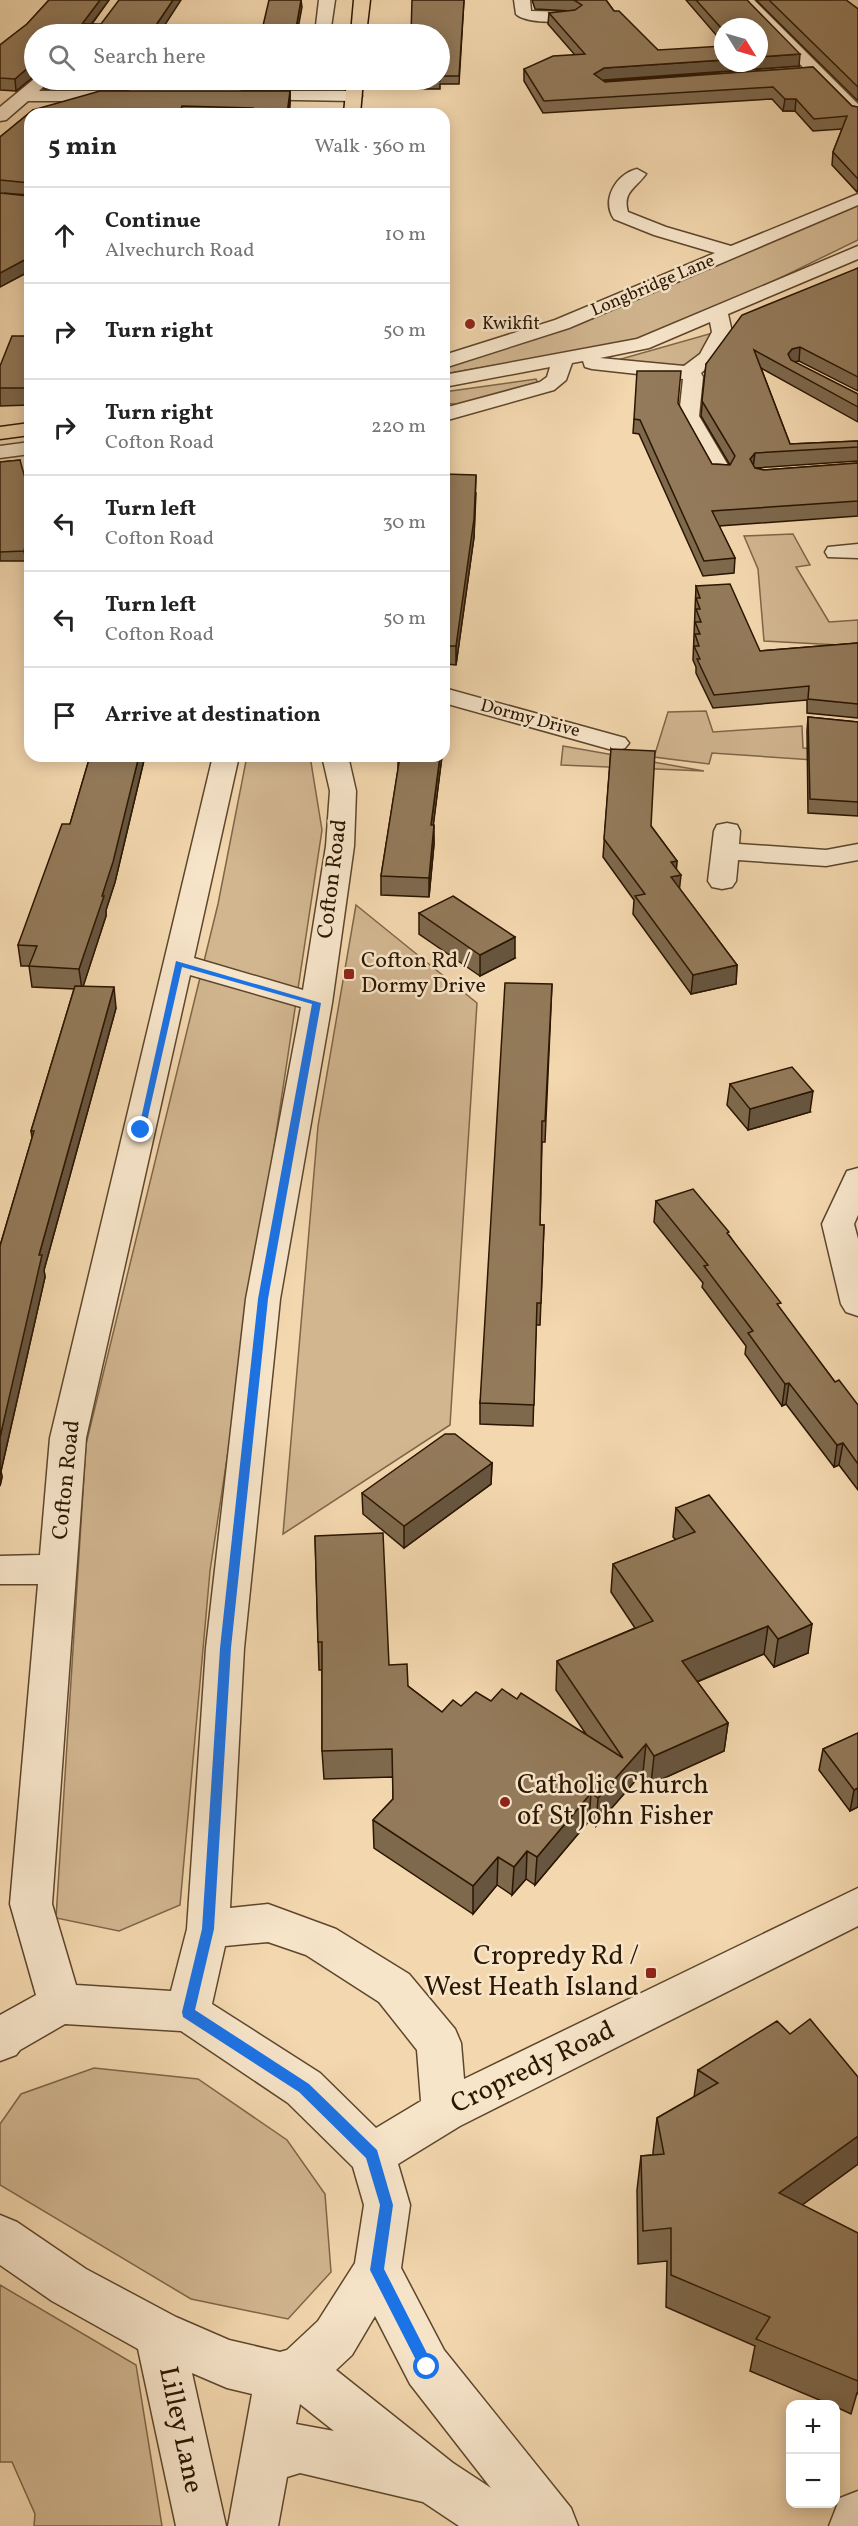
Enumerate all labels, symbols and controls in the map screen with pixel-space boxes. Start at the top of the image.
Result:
north arrow [714,18,768,72]
search box [24,24,450,90]
icon: search [45,41,78,74]
text: Search here [93,42,206,73]
text: 5 min [48,129,117,165]
text: Walk · 360 m [314,133,426,161]
text: Continue [105,206,201,237]
icon: ahead [48,219,81,252]
text: 10 m [385,221,426,249]
text: Alvechurch Road [105,237,254,265]
street label: Longbridge Lane [587,249,719,323]
place label: Kwikfit [482,312,540,337]
icon: right [48,315,81,348]
text: Turn right [105,316,213,347]
text: 50 m [383,317,426,345]
marker: Kwikfit [463,317,477,331]
text: Turn right [105,398,213,429]
icon: right [48,411,81,444]
text: 220 m [371,413,426,441]
text: Cofton Road [105,429,214,457]
text: Turn left [105,494,196,525]
icon: left [48,507,81,540]
text: 30 m [382,509,426,537]
text: Cofton Road [105,525,214,553]
text: Turn left [105,590,196,621]
icon: left [48,603,81,636]
text: 50 m [383,605,426,633]
text: Cofton Road [105,621,214,649]
street label: Dormy Drive [477,694,583,744]
icon: arrive [48,699,81,732]
text: Arrive at destination [105,700,321,731]
street label: Cofton Road [310,818,356,940]
place label: Cofton Rd / Dormy Drive [361,946,486,1002]
marker: Cofton Rd / Dormy Drive [342,967,356,981]
route end [127,1116,153,1142]
street label: Cofton Road [45,1419,89,1541]
place label: Catholic Church of St John Fisher [517,1767,713,1836]
marker: Catholic Church of St John Fisher [498,1795,512,1809]
place label: Cropredy Rd / West Heath Island [424,1938,639,2007]
marker: Cropredy Rd / West Heath Island [644,1966,658,1980]
street label: Cropredy Road [445,2012,621,2124]
route start [413,2353,439,2379]
street label: Lilley Lane [148,2363,212,2497]
map controls [786,2400,840,2508]
button: + [786,2400,840,2454]
button: − [786,2454,840,2508]

